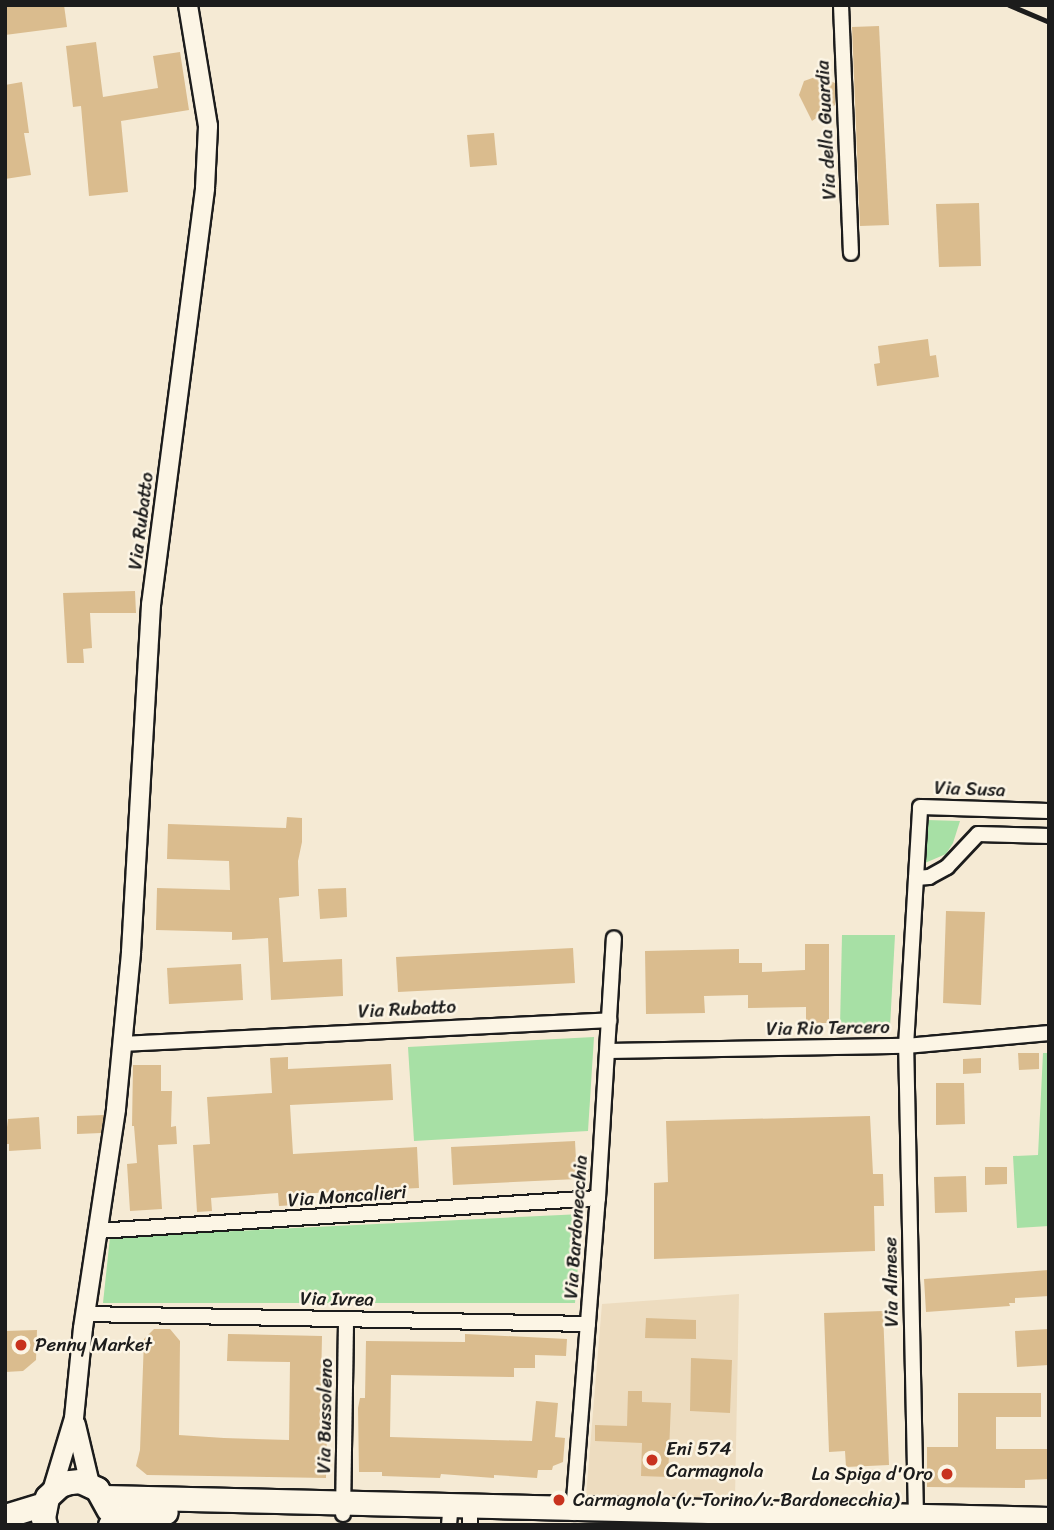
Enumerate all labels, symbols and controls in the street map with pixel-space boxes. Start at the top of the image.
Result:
street label: Via della Guardia [811,59,841,201]
street label: Via Rubatto [124,471,158,571]
street label: Via Susa [934,776,1006,802]
street label: Via Rubatto [358,995,456,1023]
street label: Via Rio Tercero [765,1016,891,1040]
street label: Via Bardonecchia [560,1155,592,1299]
street label: Via Moncalieri [287,1180,407,1212]
street label: Via Almese [879,1236,903,1328]
street label: Via Ivrea [300,1287,374,1311]
place label: Penny Market [35,1334,152,1356]
marker: Penny Market [13,1337,29,1353]
street label: Via Bussoleno [313,1358,337,1474]
place label: Eni 574 Carmagnola [666,1438,764,1482]
marker: Eni 574 Carmagnola [644,1452,660,1468]
place label: La Spiga d'Oro [812,1463,933,1485]
marker: La Spiga d'Oro [939,1466,955,1482]
place label: Carmagnola (v. Torino/v. Bardonecchia) [573,1489,898,1511]
marker: Carmagnola (v. Torino/v. Bardonecchia) [551,1492,567,1508]

